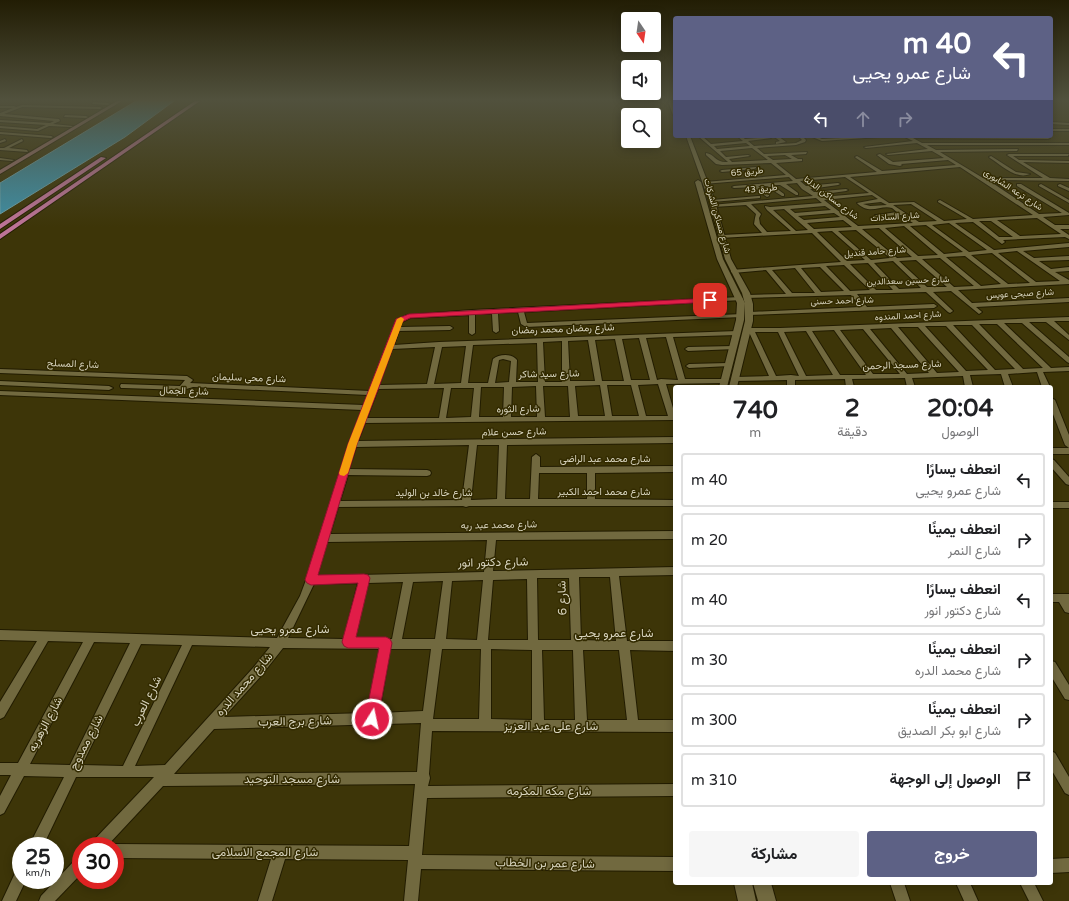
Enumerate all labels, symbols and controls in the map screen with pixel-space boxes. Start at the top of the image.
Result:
north arrow [621,12,661,52]
map controls [621,12,661,148]
text: 40 m [903,27,971,61]
icon: left [985,32,1037,84]
button: sound [621,60,661,100]
text: شارع عمرو يحيى [852,62,971,84]
button: search [621,108,661,148]
icon: left [810,108,832,130]
icon: ahead [852,108,874,130]
icon: right [894,108,916,130]
street label: طريق 65 [730,165,764,179]
street label: شارع ترعه الشابورى [981,167,1045,213]
street label: شارع مساكن الدلتا [801,174,861,222]
street label: شارع مساكن الشركات [701,177,733,255]
street label: طريق 43 [744,182,778,196]
street label: شارع السادات [870,210,920,224]
street label: شارع حامد قنديل [844,244,906,260]
street label: شارع حسين سعدالدين [867,274,949,288]
pin [693,283,727,317]
street label: شارع صبحى عويس [986,287,1054,301]
icon: arrive [699,289,721,311]
street label: شارع احمد حسنى [810,294,874,308]
street label: شارع احمد المندوه [874,309,942,323]
street label: شارع رمضان محمد رمضان [511,321,615,337]
street label: شارع المسلح [47,357,99,371]
street label: شارع مسجد الرحمن [862,358,942,372]
street label: شارع سيد شاكر [517,367,580,381]
street label: شارع محى سليمان [212,371,286,385]
street label: شارع الجمال [159,384,209,398]
text: 2 [845,394,860,423]
text: 20:04 [927,394,993,423]
text: 740 [733,396,778,425]
street label: شارع الثوره [496,403,540,415]
text: دقيقة [837,424,867,440]
text: الوصول [941,424,979,440]
street label: شارع حسن علام [481,425,547,439]
text: m [749,425,761,441]
street label: شارع محمد عبد الراضى [560,453,650,465]
text: انعطف يسارًا [926,460,1001,478]
icon: left [1013,469,1035,491]
text: 40 m [691,471,728,489]
text: شارع عمرو يحيى [915,483,1001,499]
street label: شارع محمد احمد الكبير [557,486,651,498]
street label: شارع خالد بن الوليد [395,487,473,499]
street label: شارع محمد عبد ربه [461,518,537,532]
text: انعطف يمينًا [928,520,1001,538]
icon: right [1013,529,1035,551]
text: 20 m [691,531,728,549]
text: شارع النمر [948,543,1001,559]
street label: شارع دكتور انور [457,554,529,572]
street label: شارع 6 [554,580,572,616]
text: انعطف يسارًا [926,580,1001,598]
icon: left [1013,589,1035,611]
text: 40 m [691,591,728,609]
text: شارع دكتور انور [924,603,1001,619]
street label: شارع عمرو يحيى [250,622,330,638]
street label: شارع عمرو يحيى [574,626,654,642]
text: انعطف يمينًا [928,640,1001,658]
street label: شارع محمد الدره [213,649,277,720]
icon: right [1013,649,1035,671]
text: 30 m [691,651,728,669]
text: شارع محمد الدره [915,663,1001,679]
street label: شارع العرب [128,673,166,729]
street label: شارع الزهريه [25,694,67,755]
position arrow [351,698,393,740]
text: انعطف يمينًا [928,700,1001,718]
icon: right [1013,709,1035,731]
text: 300 m [691,711,737,729]
street label: شارع ممدوح [66,712,108,773]
street label: شارع برج العرب [258,713,332,731]
street label: شارع على عبد العزيز [503,719,598,735]
text: شارع ابو بكر الصديق [898,723,1001,739]
icon: arrive [1013,769,1035,791]
text: الوصول إلى الوجهة [890,770,1001,788]
text: 310 m [691,771,737,789]
street label: شارع مسجد التوحيد [244,772,340,788]
street label: شارع مكه المكرمه [507,784,591,800]
button: مشاركة [689,831,859,877]
button: خروج [867,831,1037,877]
speed limit sign: 30 [72,837,124,889]
street label: شارع المجمع الاسلامى [212,845,318,861]
text: 25 [25,846,51,870]
street label: شارع عمر بن الخطاب [495,855,595,873]
text: km/h [25,867,51,879]

